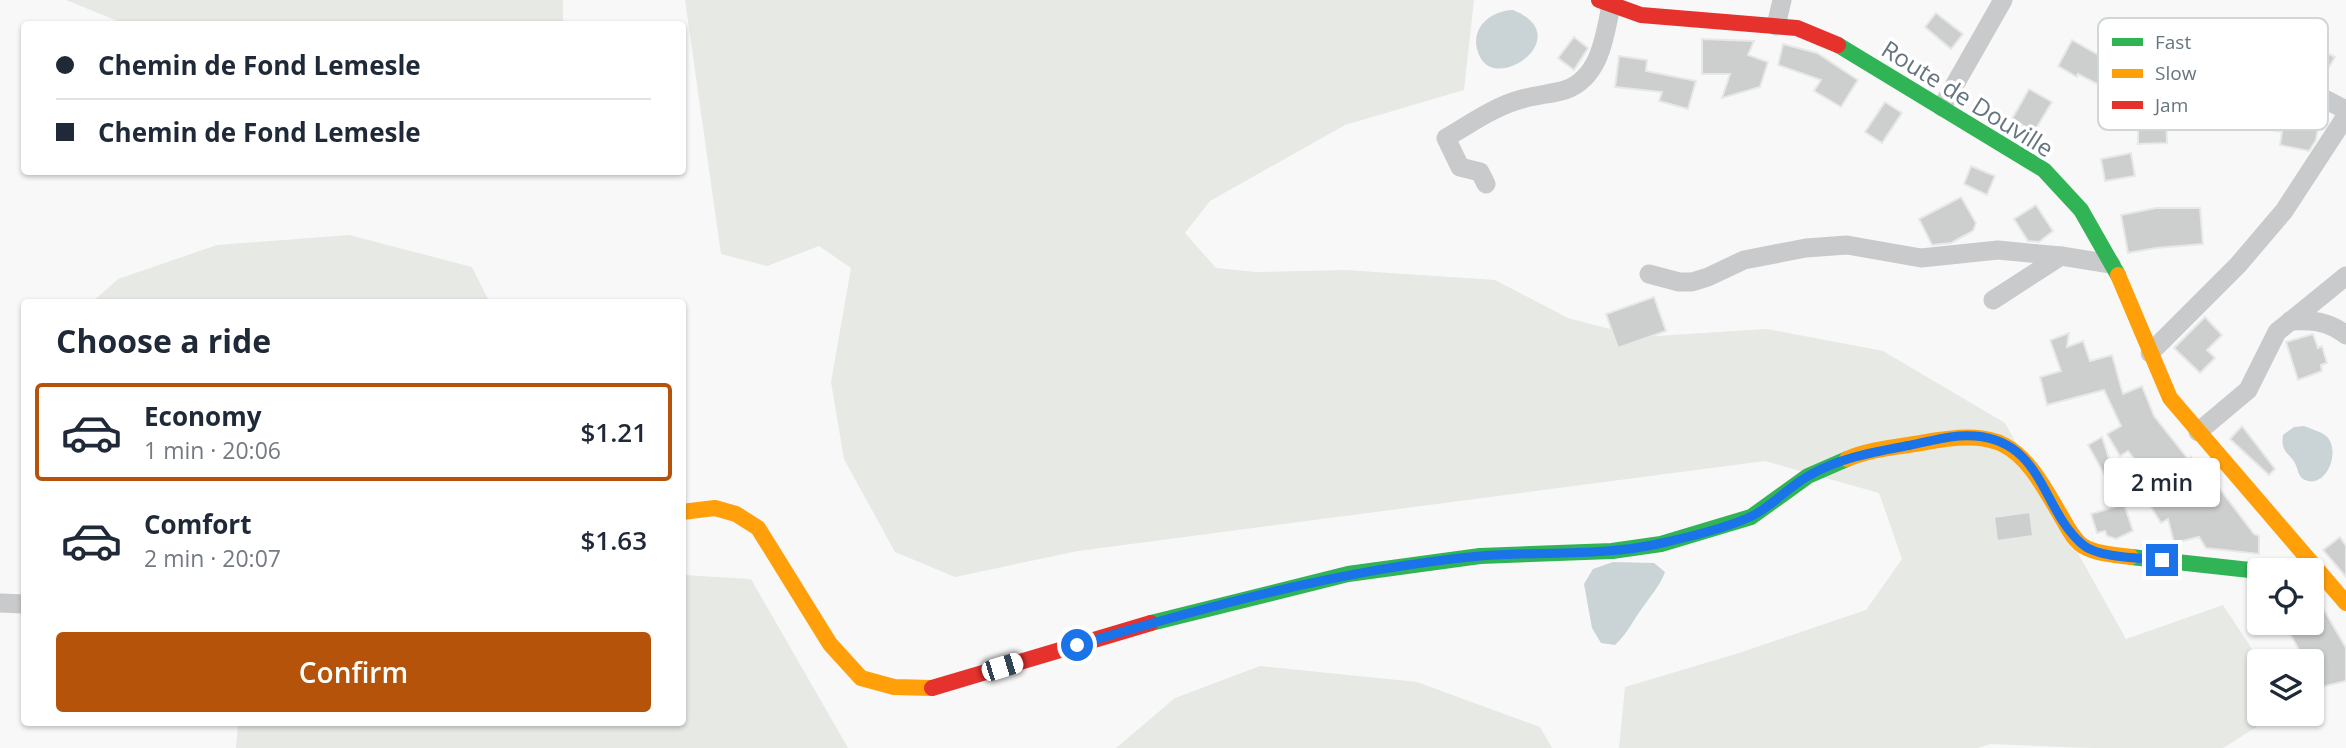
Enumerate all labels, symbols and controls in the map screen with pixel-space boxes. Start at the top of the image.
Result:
legend [2098,18,2328,130]
text: Fast [2155,29,2191,55]
street label: Route de Douville [1876,32,2060,164]
text: Chemin de Fond Lemesle [98,47,421,83]
text: Slow [2155,60,2197,86]
text: Jam [2153,92,2188,118]
text: Chemin de Fond Lemesle [98,114,421,150]
text: Choose a ride [56,319,271,362]
text: Economy [144,398,262,434]
icon: car [60,401,123,464]
text: $1.21 [580,414,647,450]
text: 1 min · 20:06 [144,434,281,466]
callout: 2 min [2104,458,2220,508]
text: 2 min [2131,466,2193,498]
text: Comfort [144,506,251,542]
icon: car [60,509,123,572]
text: $1.63 [580,522,647,558]
text: 2 min · 20:07 [144,542,281,574]
route end [2146,544,2178,576]
map controls [2247,558,2324,726]
button: locate [2247,558,2324,635]
route start [1061,629,1093,661]
button: Confirm [56,632,651,712]
button: layers [2247,649,2324,726]
car [979,651,1026,683]

